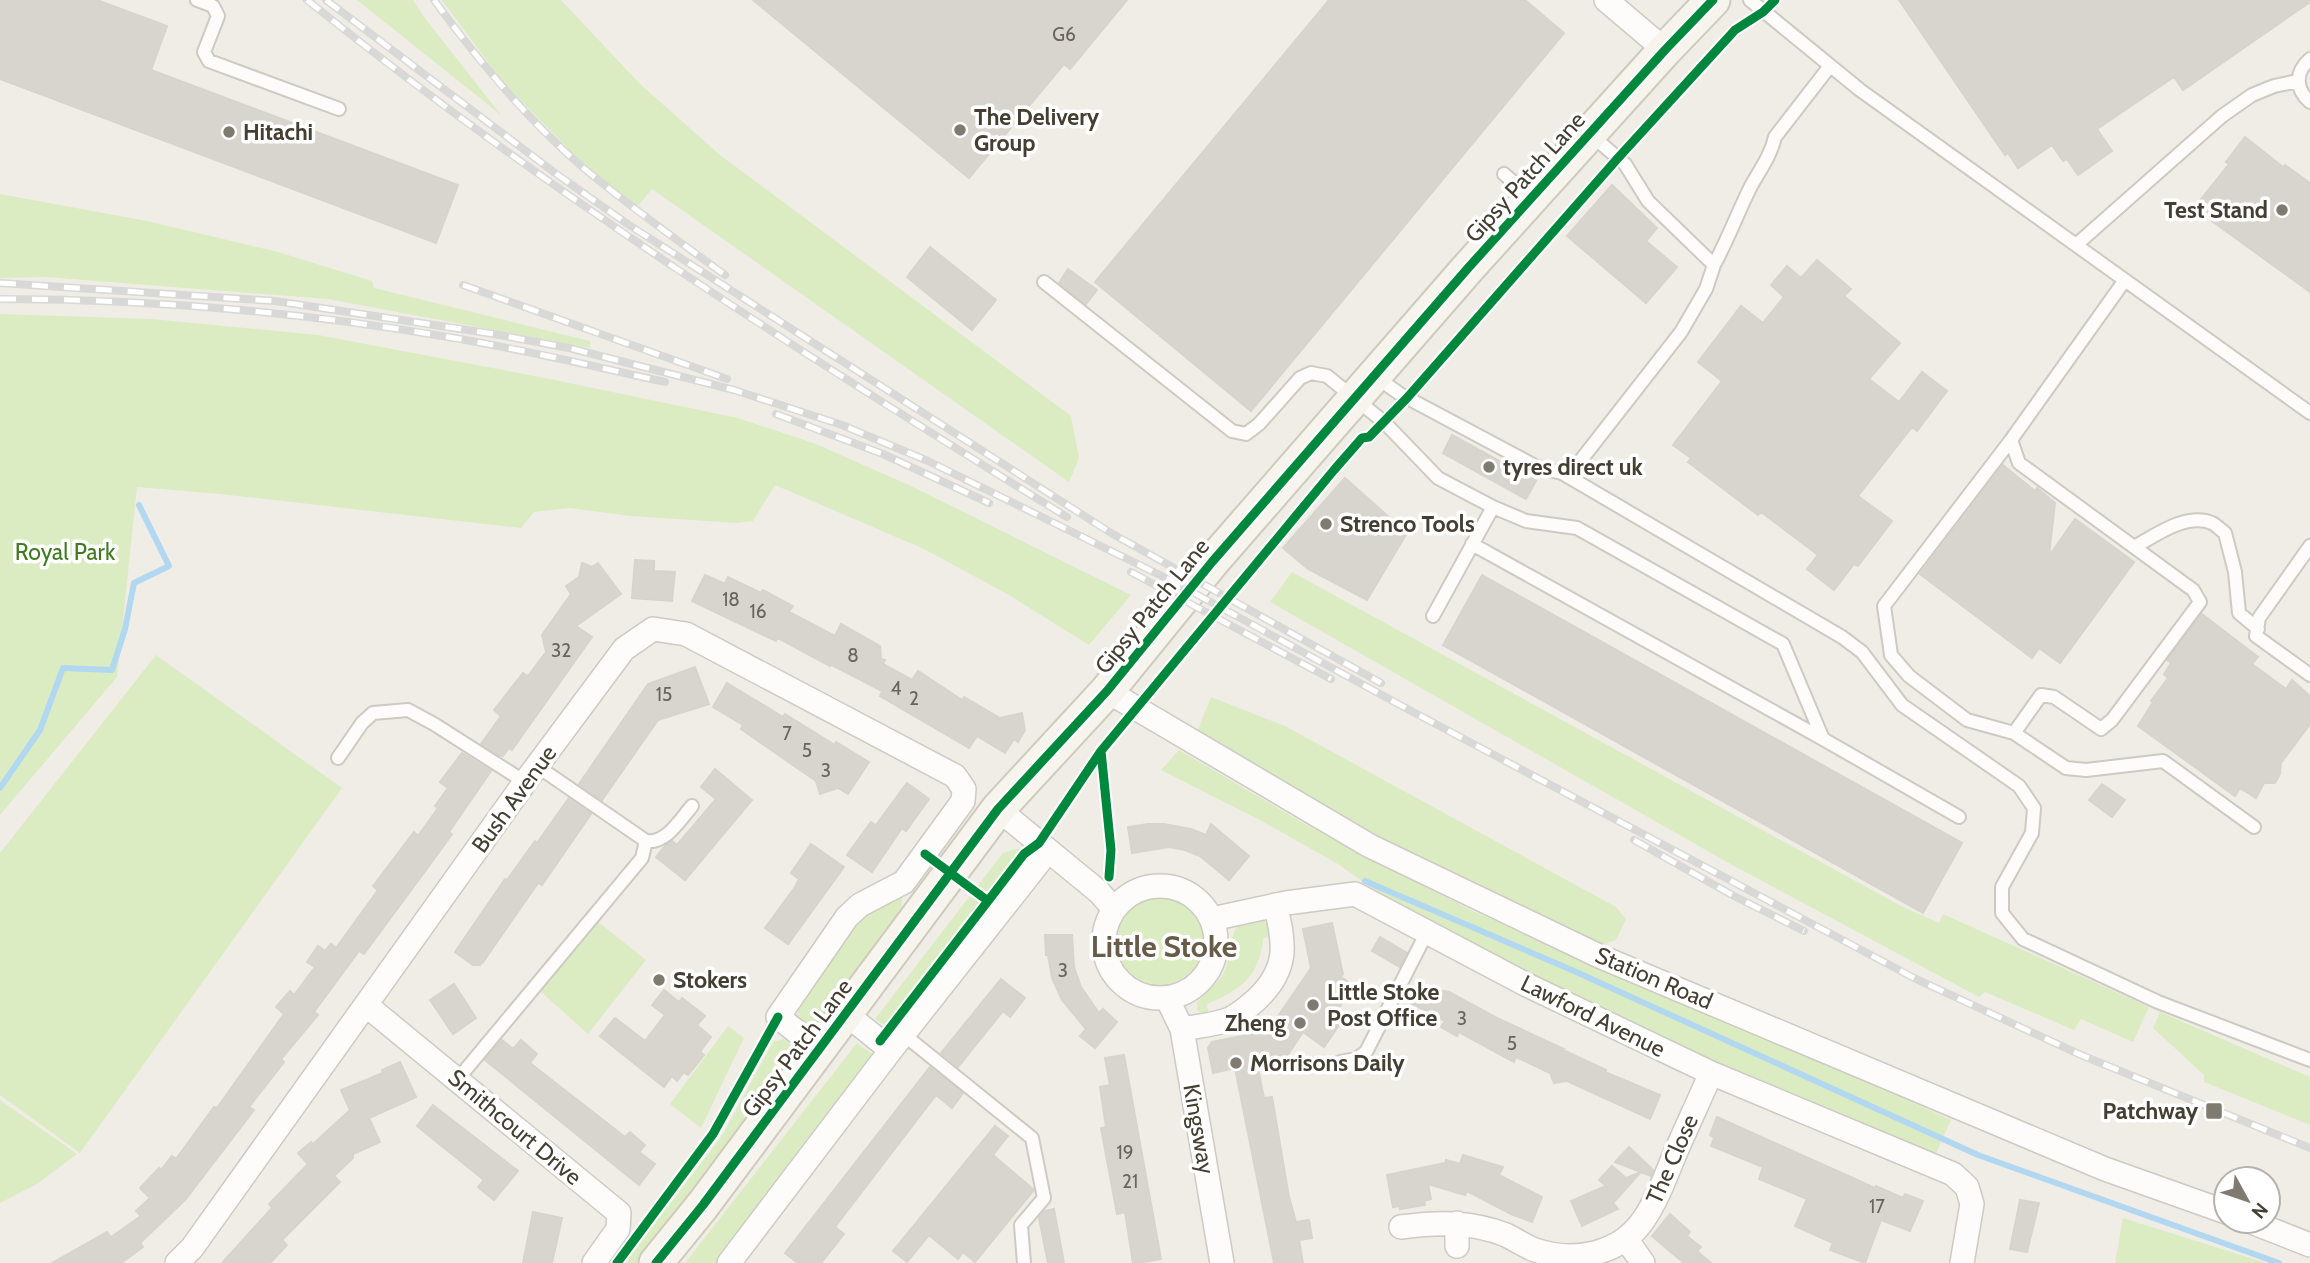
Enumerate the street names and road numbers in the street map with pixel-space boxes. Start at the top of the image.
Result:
street label: Gipsy Patch Lane [1459,106,1591,248]
street label: Gipsy Patch Lane [1089,533,1215,679]
street label: Bush Avenue [466,740,562,858]
street label: Station Road [1591,941,1717,1015]
street label: Lawford Avenue [1516,969,1670,1063]
street label: Gipsy Patch Lane [736,973,858,1123]
street label: Smithcourt Drive [443,1063,587,1191]
street label: Kingsway [1177,1082,1221,1177]
street label: The Close [1640,1110,1704,1208]

